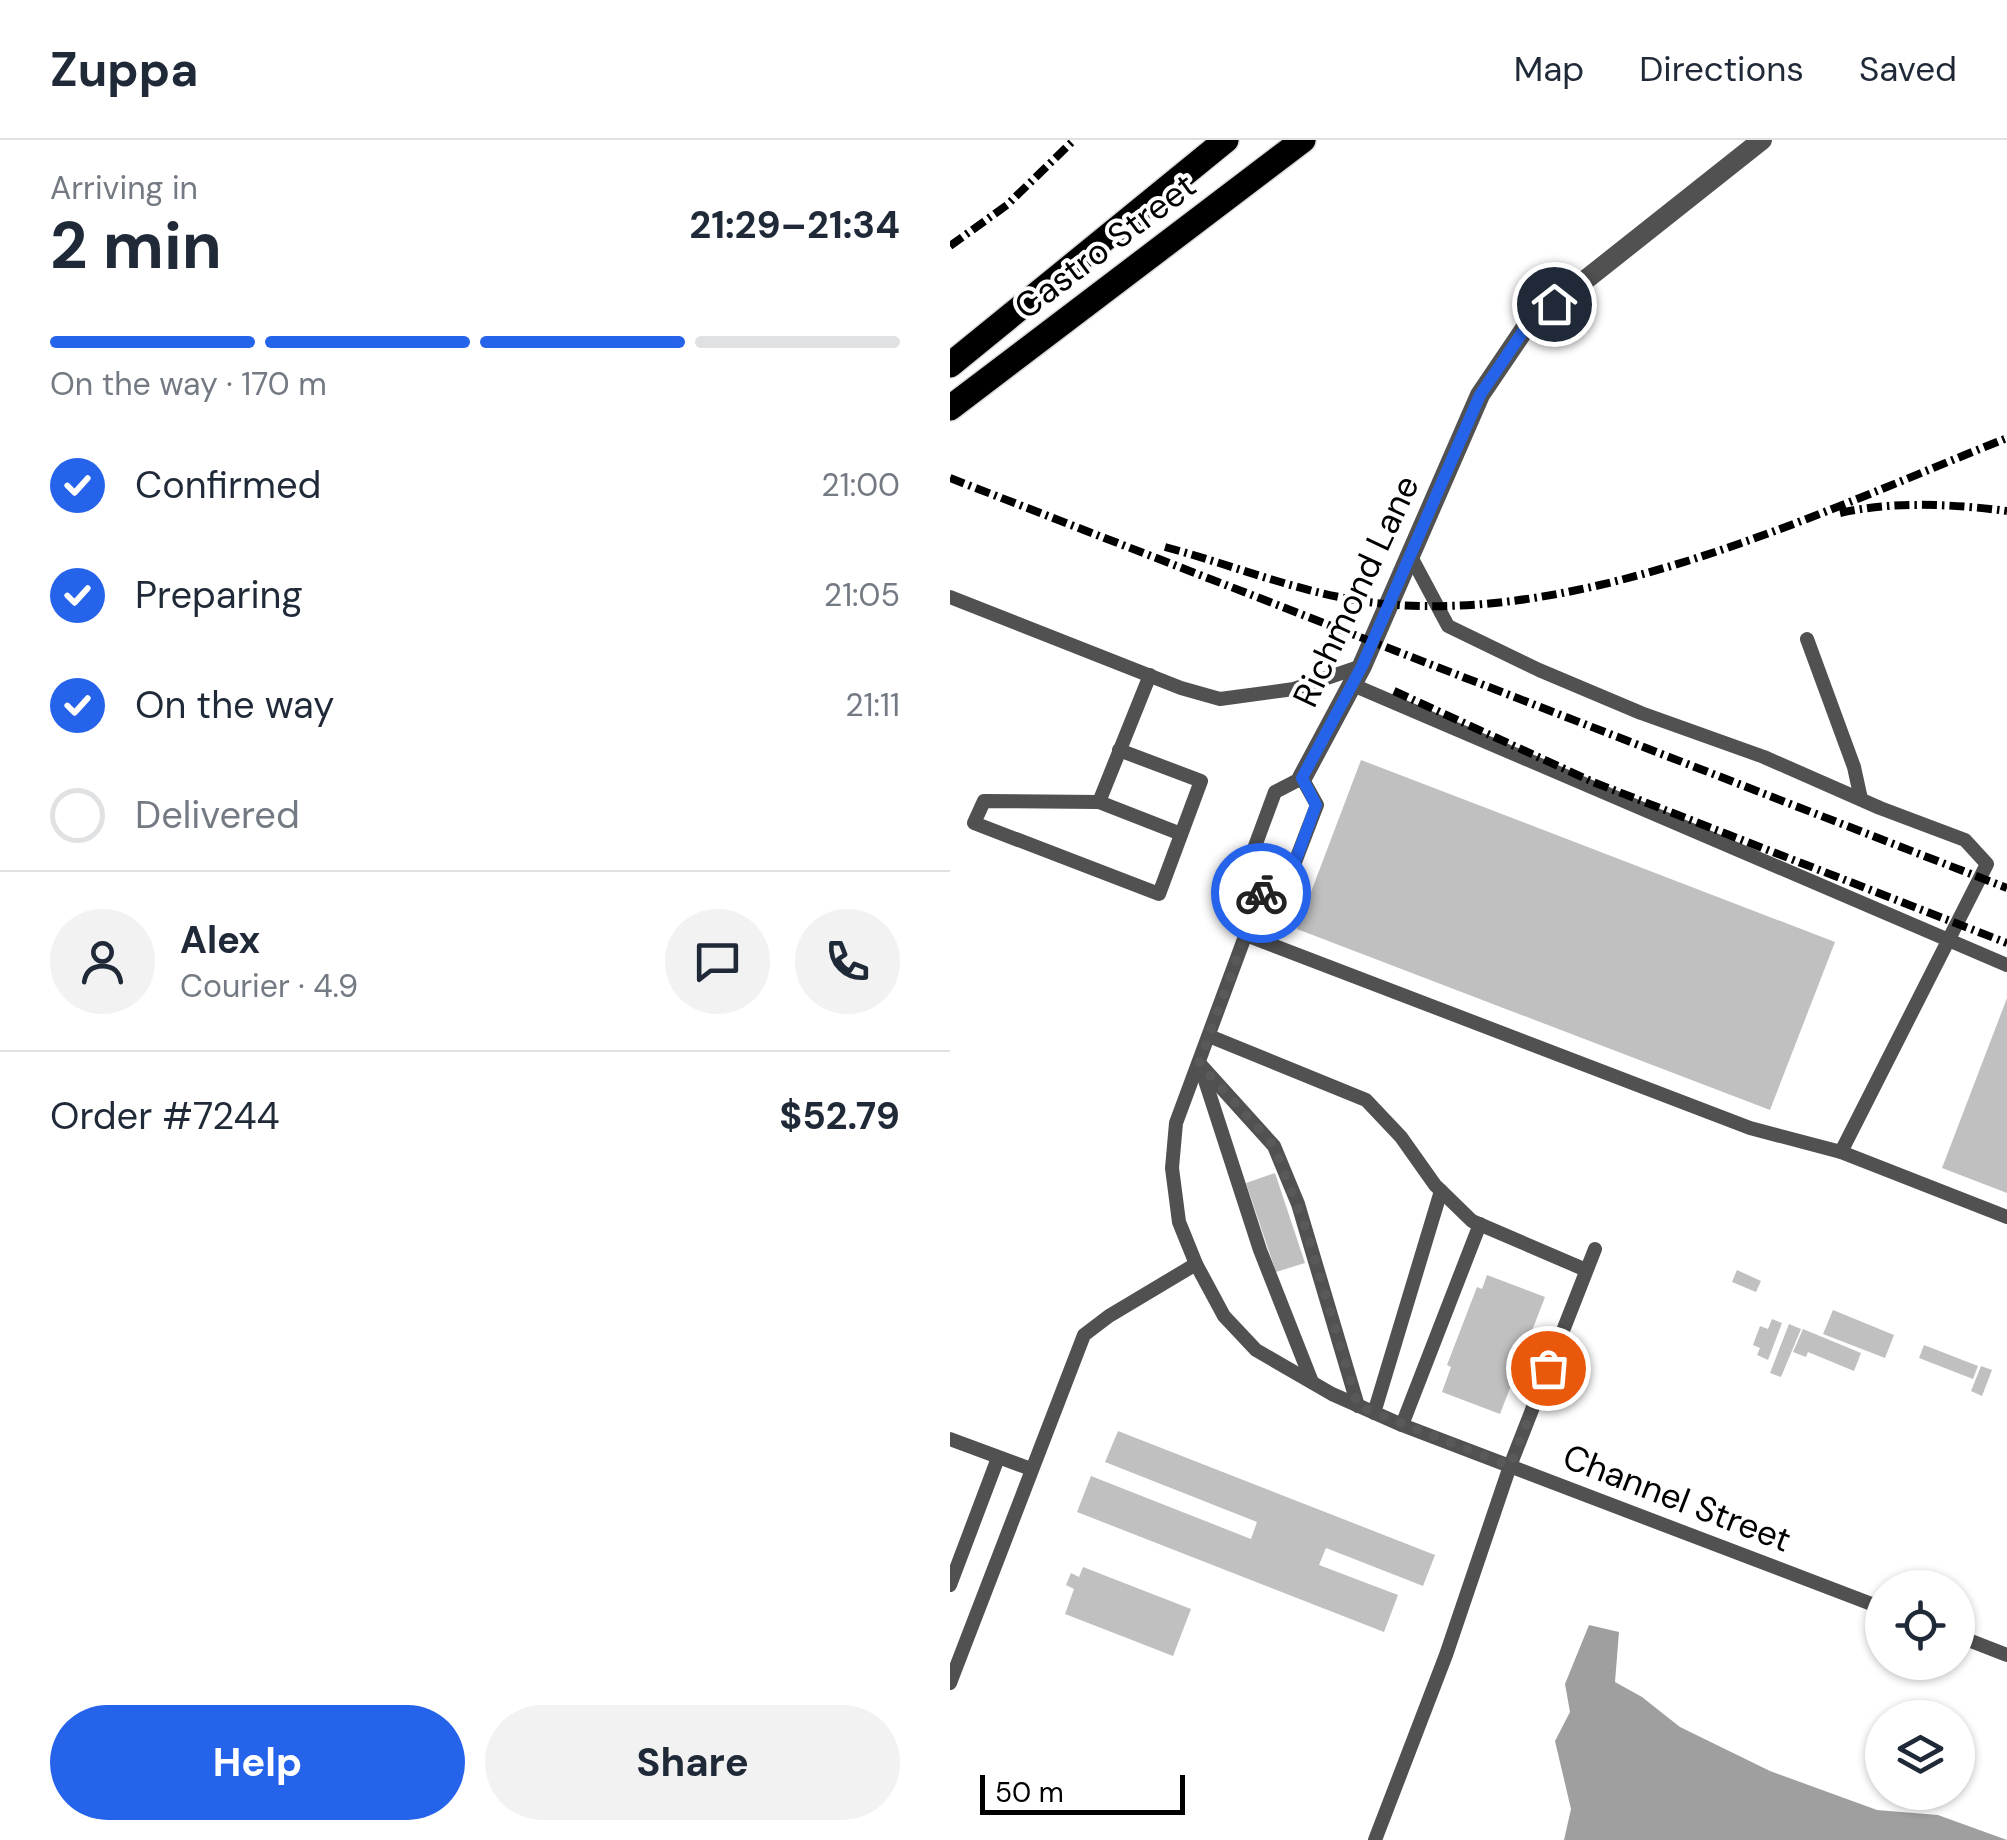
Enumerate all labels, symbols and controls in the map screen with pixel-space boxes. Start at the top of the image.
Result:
text: Zuppa [50,38,198,101]
text: Map [1514,46,1584,92]
text: Directions [1639,46,1804,92]
text: Saved [1859,46,1957,92]
street label: Castro Street [1005,163,1205,329]
text: Arriving in [50,167,198,209]
text: 21:29–21:34 [689,200,900,250]
text: 2 min [50,204,222,288]
pin [1512,262,1597,347]
icon: home [1527,277,1582,332]
text: On the way · 170 m [50,363,327,405]
icon: check [50,458,105,513]
text: Confirmed [135,460,321,510]
text: 21:00 [821,464,900,506]
street label: Richmond Lane [1282,468,1430,714]
icon: check [50,568,105,623]
text: Preparing [135,570,303,620]
text: 21:05 [824,574,900,616]
icon: check [50,678,105,733]
text: On the way [135,680,334,730]
text: 21:11 [845,684,900,726]
text: Delivered [135,790,300,840]
courier [1211,843,1311,943]
icon: bike [1234,866,1289,921]
button: person [50,909,155,1014]
button: chat [665,909,770,1014]
button: phone [795,909,900,1014]
text: Alex [180,915,260,965]
text: Courier · 4.9 [180,965,358,1007]
text: Order #7244 [50,1091,280,1141]
text: $52.79 [779,1091,900,1141]
pin [1506,1326,1591,1411]
icon: bag [1521,1341,1576,1396]
street label: Channel Street [1556,1433,1798,1563]
map controls [1865,1570,1975,1810]
button: locate [1865,1570,1975,1680]
button: layers [1865,1700,1975,1810]
button: Help [50,1705,465,1820]
button: Share [485,1705,900,1820]
scale bar [980,1770,1185,1814]
text: 50 m [995,1774,1064,1811]

